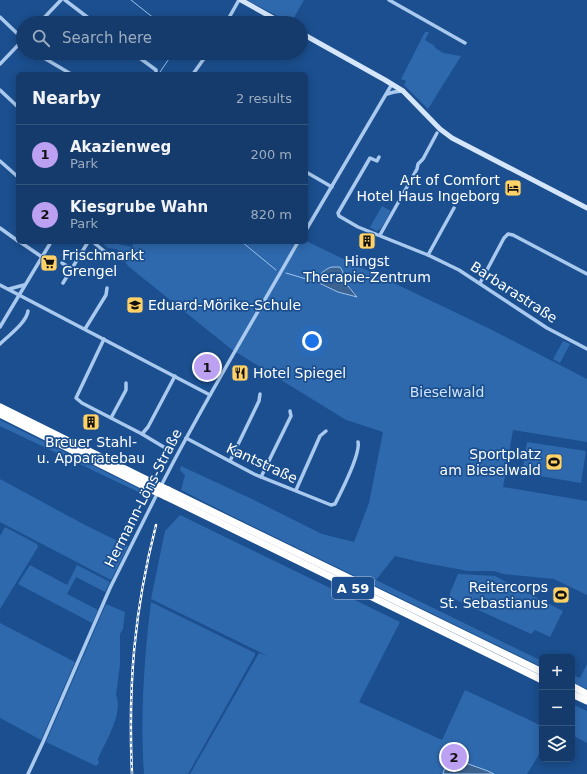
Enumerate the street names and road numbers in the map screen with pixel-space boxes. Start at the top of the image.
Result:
street label: Barbarastraße [468,258,560,326]
street label: Hermann-Löns-Straße [101,426,185,570]
street label: Kantstraße [224,440,300,486]
road number: A 59 [332,577,374,599]

